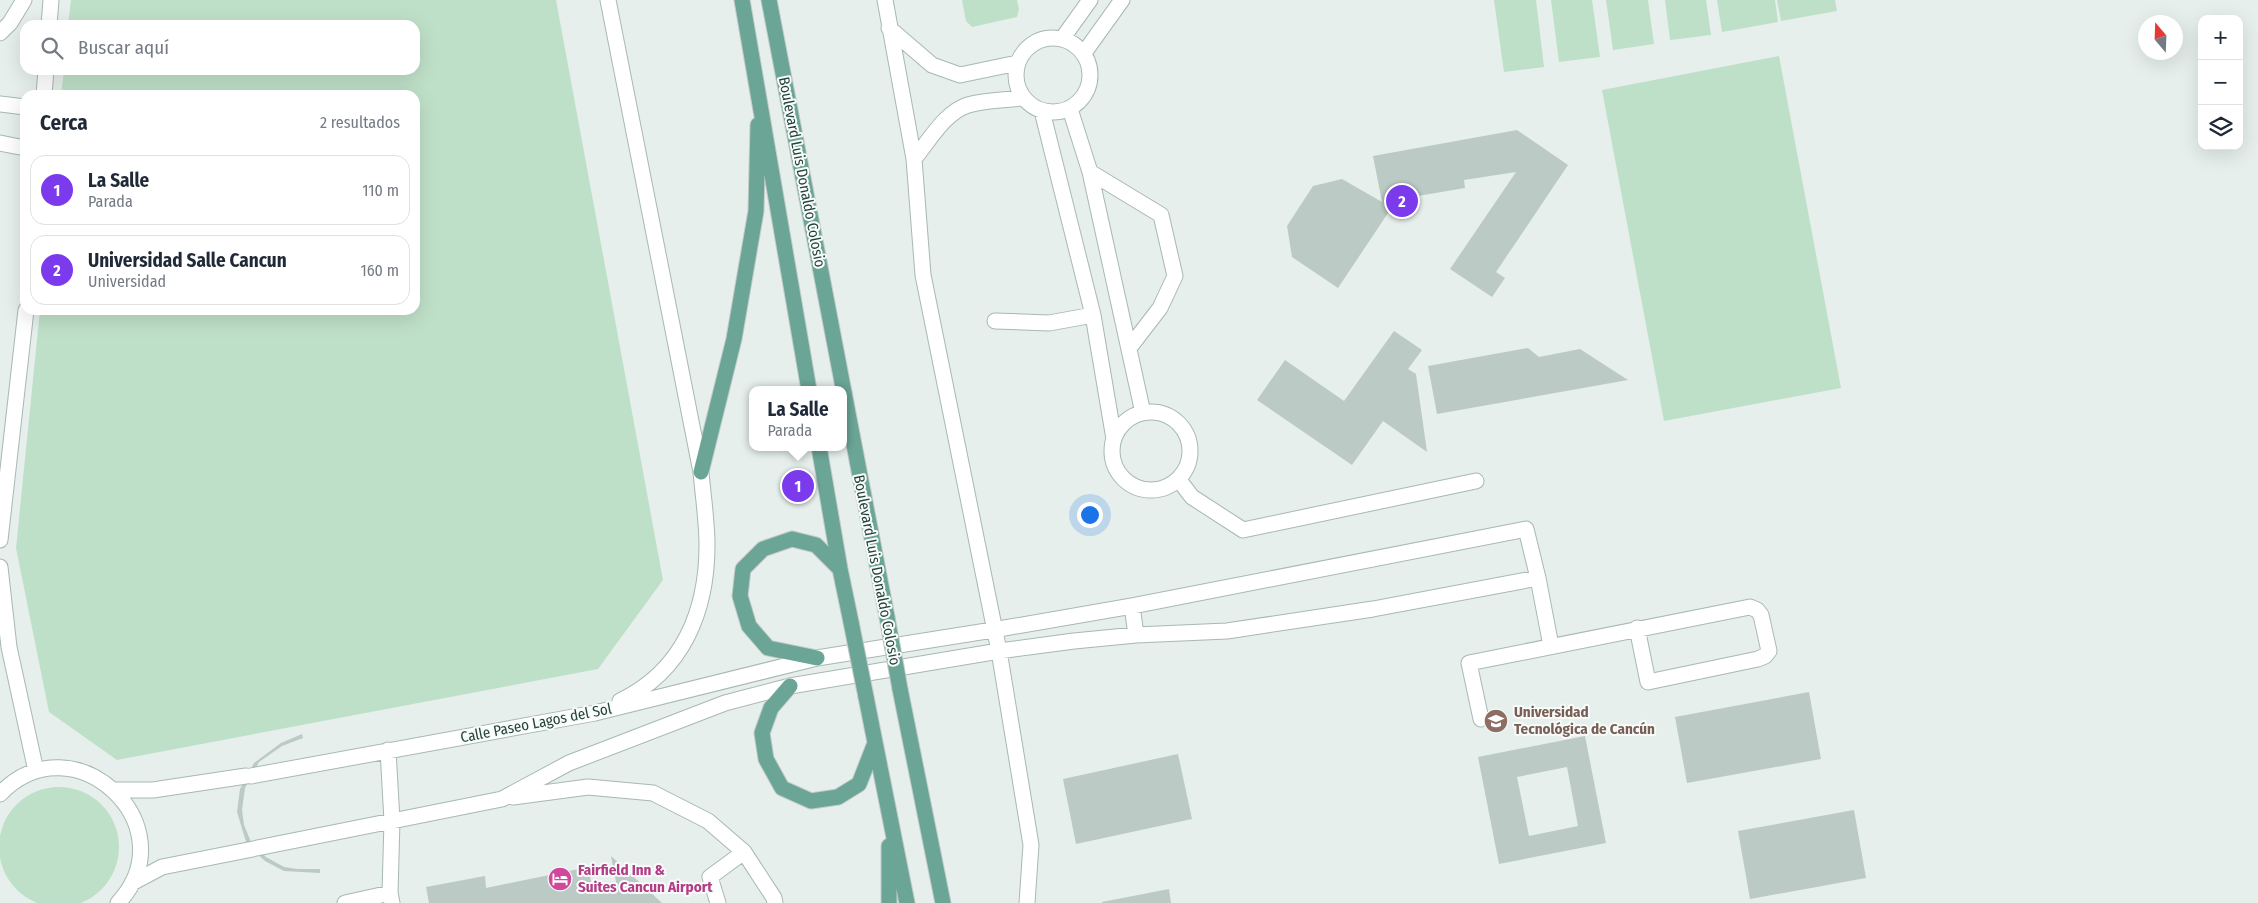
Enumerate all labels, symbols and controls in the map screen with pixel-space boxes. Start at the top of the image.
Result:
north arrow [2138,15,2183,60]
map controls [2198,15,2243,150]
button: + [2198,15,2243,60]
search box [20,20,420,75]
icon: search [38,34,66,62]
text: Buscar aquí [78,36,169,59]
button: − [2198,60,2243,105]
street label: Boulevard Luis Donaldo Colosio [775,75,829,269]
button: layers [2198,105,2243,150]
text: Cerca [40,110,88,136]
text: 2 resultados [320,113,400,132]
text: La Salle [88,169,149,192]
text: 1 [54,181,60,200]
text: 110 m [362,181,399,200]
pin: 2 [1386,182,1418,220]
text: Parada [88,192,133,211]
text: Universidad Salle Cancun [88,249,287,272]
text: 2 [53,261,61,280]
text: 160 m [360,261,399,280]
text: Universidad [88,272,166,291]
popup [749,386,847,451]
text: La Salle [767,398,829,421]
text: Parada [767,421,812,440]
pin: 1 [782,467,814,505]
street label: Boulevard Luis Donaldo Colosio [850,473,904,667]
your location [1077,502,1103,528]
street label: Calle Paseo Lagos del Sol [459,700,613,746]
place label: Universidad Tecnológica de Cancún [1514,703,1655,738]
school or university icon: Universidad Tecnológica de Cancún [1483,708,1509,734]
place label: Fairfield Inn & Suites Cancun Airport [578,861,713,896]
hotel icon: Fairfield Inn & Suites Cancun Airport [547,866,573,892]

